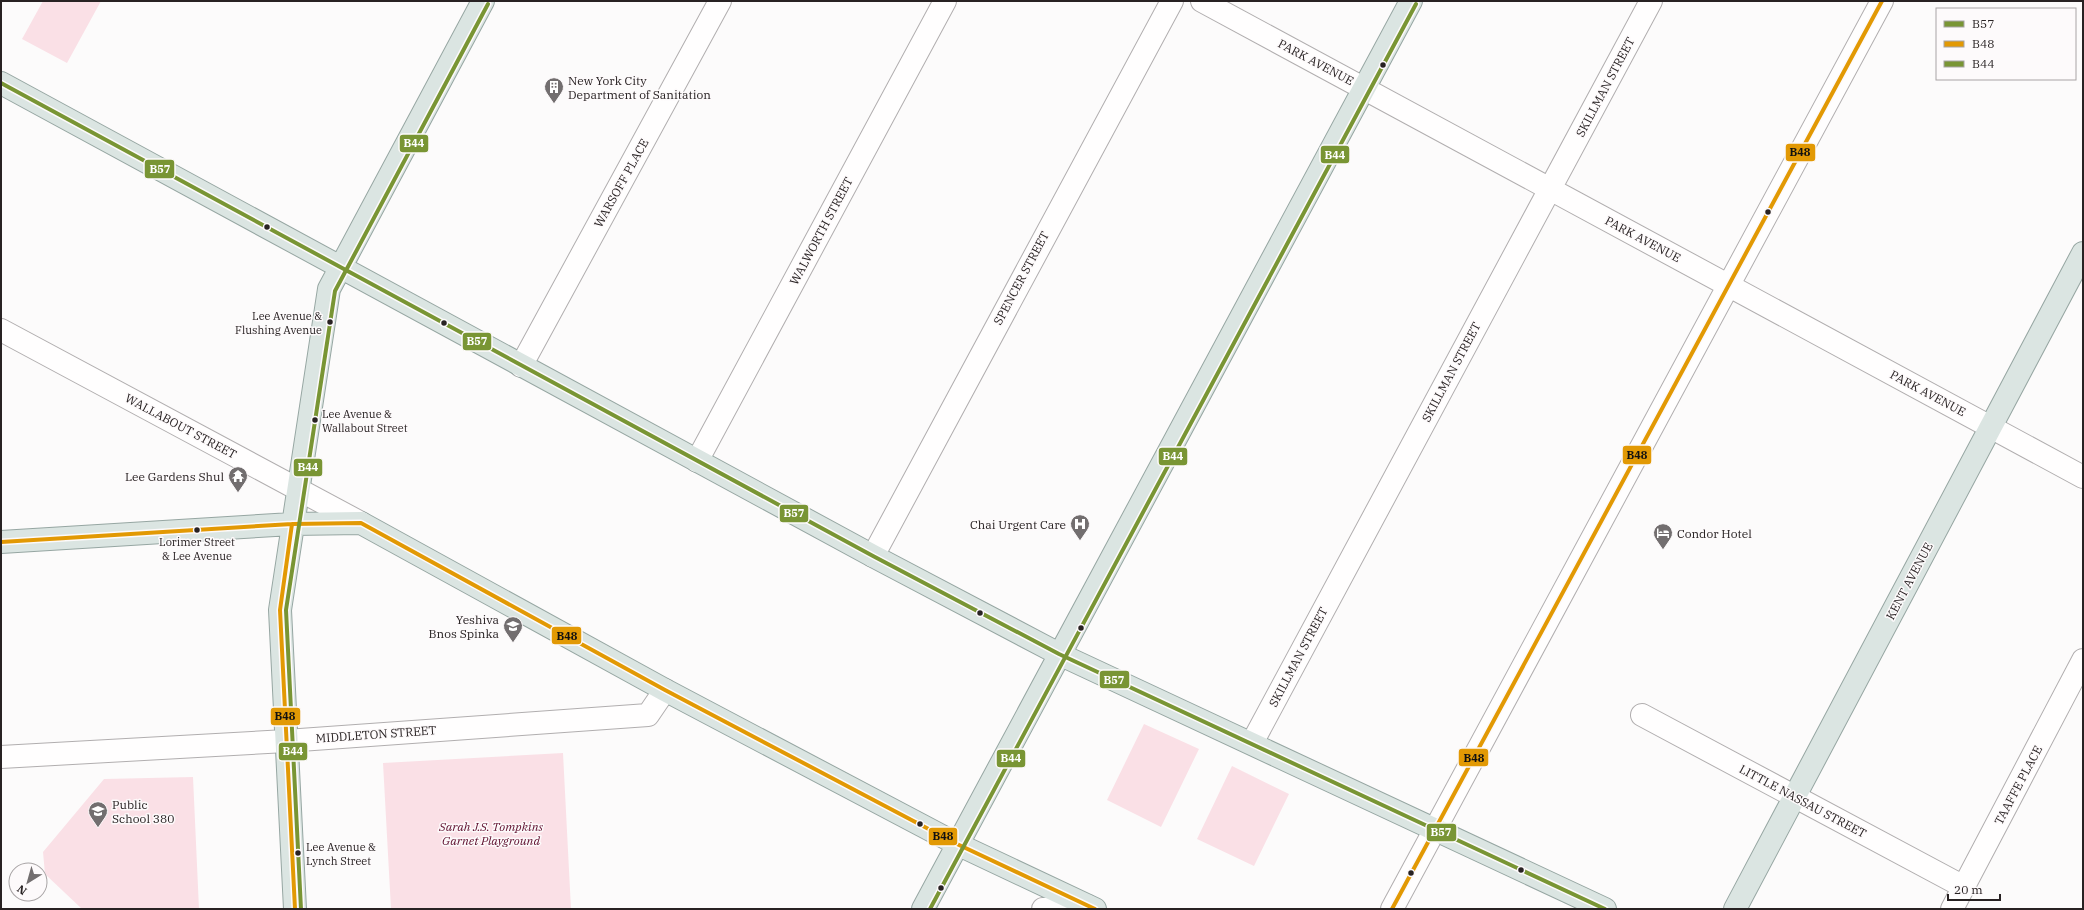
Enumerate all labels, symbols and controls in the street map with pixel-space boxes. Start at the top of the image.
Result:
legend [1936,8,2076,80]
text: B57 [1972,16,1994,31]
street label: SKILLMAN STREET [1572,34,1638,139]
street label: PARK AVENUE [1276,36,1356,88]
text: B48 [1972,36,1994,51]
text: B44 [1972,56,1994,71]
unlabelled marker [1378,60,1388,70]
place label: New York City Department of Sanitation [568,73,711,102]
building icon: New York City Department of Sanitation [543,76,565,104]
line badge: B44 [399,134,429,153]
text: B44 [404,136,425,150]
street label: WARSOFF PLACE [590,136,652,230]
line badge: B48 [1785,143,1816,162]
line badge: B44 [1320,145,1350,164]
text: B48 [1790,145,1811,159]
text: B44 [1325,148,1346,162]
line badge: B57 [144,159,175,179]
text: B57 [150,162,170,176]
street label: WALWORTH STREET [786,174,856,287]
unlabelled marker [1763,207,1773,217]
street label: PARK AVENUE [1603,213,1683,265]
unlabelled marker [262,222,272,232]
street label: SPENCER STREET [990,228,1052,327]
place label: Lee Avenue & Flushing Avenue [235,309,322,337]
marker: Lee Avenue & Flushing Avenue [325,317,335,327]
unlabelled marker [439,318,449,328]
street label: SKILLMAN STREET [1418,319,1484,424]
line badge: B57 [462,332,492,351]
text: B57 [467,334,487,348]
street label: PARK AVENUE [1888,367,1968,419]
street label: WALLABOUT STREET [123,390,239,462]
place label: Lee Avenue & Wallabout Street [322,407,408,435]
marker: Lee Avenue & Wallabout Street [310,415,320,425]
line badge: B48 [1622,445,1652,465]
line badge: B44 [1158,447,1188,466]
text: B48 [1627,448,1648,462]
text: B44 [1163,449,1184,463]
line badge: B44 [293,458,323,477]
text: B44 [298,460,319,474]
temple icon: Lee Gardens Shul [227,465,249,493]
place label: Lee Gardens Shul [125,469,224,484]
line badge: B57 [779,504,809,523]
text: B57 [784,506,804,520]
hospital icon: Chai Urgent Care [1069,513,1091,541]
place label: Chai Urgent Care [970,517,1066,532]
hotel icon: Condor Hotel [1652,522,1674,550]
marker: Lorimer Street & Lee Avenue [192,525,202,535]
place label: Condor Hotel [1677,526,1752,541]
place label: Lorimer Street & Lee Avenue [159,535,235,563]
street label: KENT AVENUE [1882,540,1936,622]
street label: SKILLMAN STREET [1265,604,1331,709]
unlabelled marker [975,608,985,618]
place label: Yeshiva Bnos Spinka [429,612,499,641]
school or university icon: Yeshiva Bnos Spinka [502,615,524,643]
unlabelled marker [1076,623,1086,633]
line badge: B48 [551,626,582,645]
text: B48 [557,629,578,643]
line badge: B57 [1099,670,1130,689]
text: B57 [1104,673,1124,687]
line badge: B48 [270,707,301,726]
text: B48 [275,709,296,723]
street label: MIDDLETON STREET [315,722,437,746]
line badge: B44 [278,742,308,761]
street label: TAAFFE PLACE [1991,743,2045,827]
text: B44 [283,744,304,758]
line badge: B48 [1458,748,1489,767]
line badge: B44 [996,749,1026,768]
text: B44 [1001,751,1022,765]
text: B48 [1464,751,1485,765]
street label: LITTLE NASSAU STREET [1737,761,1869,841]
place label: Public School 380 [112,797,174,826]
school or university icon: Public School 380 [87,800,109,828]
park label: Sarah J.S. Tompkins Garnet Playground [438,819,543,848]
unlabelled marker [915,819,925,829]
line badge: B57 [1426,823,1457,842]
text: B57 [1431,825,1451,839]
line badge: B48 [928,827,958,846]
text: B48 [933,829,954,843]
place label: Lee Avenue & Lynch Street [306,840,376,868]
marker: Lee Avenue & Lynch Street [293,848,303,858]
north arrow [8,862,48,902]
unlabelled marker [1516,865,1526,875]
unlabelled marker [1406,868,1416,878]
scale bar [1948,876,2000,902]
text: N [14,882,30,898]
text: 20 m [1954,882,1983,897]
unlabelled marker [936,883,946,893]

